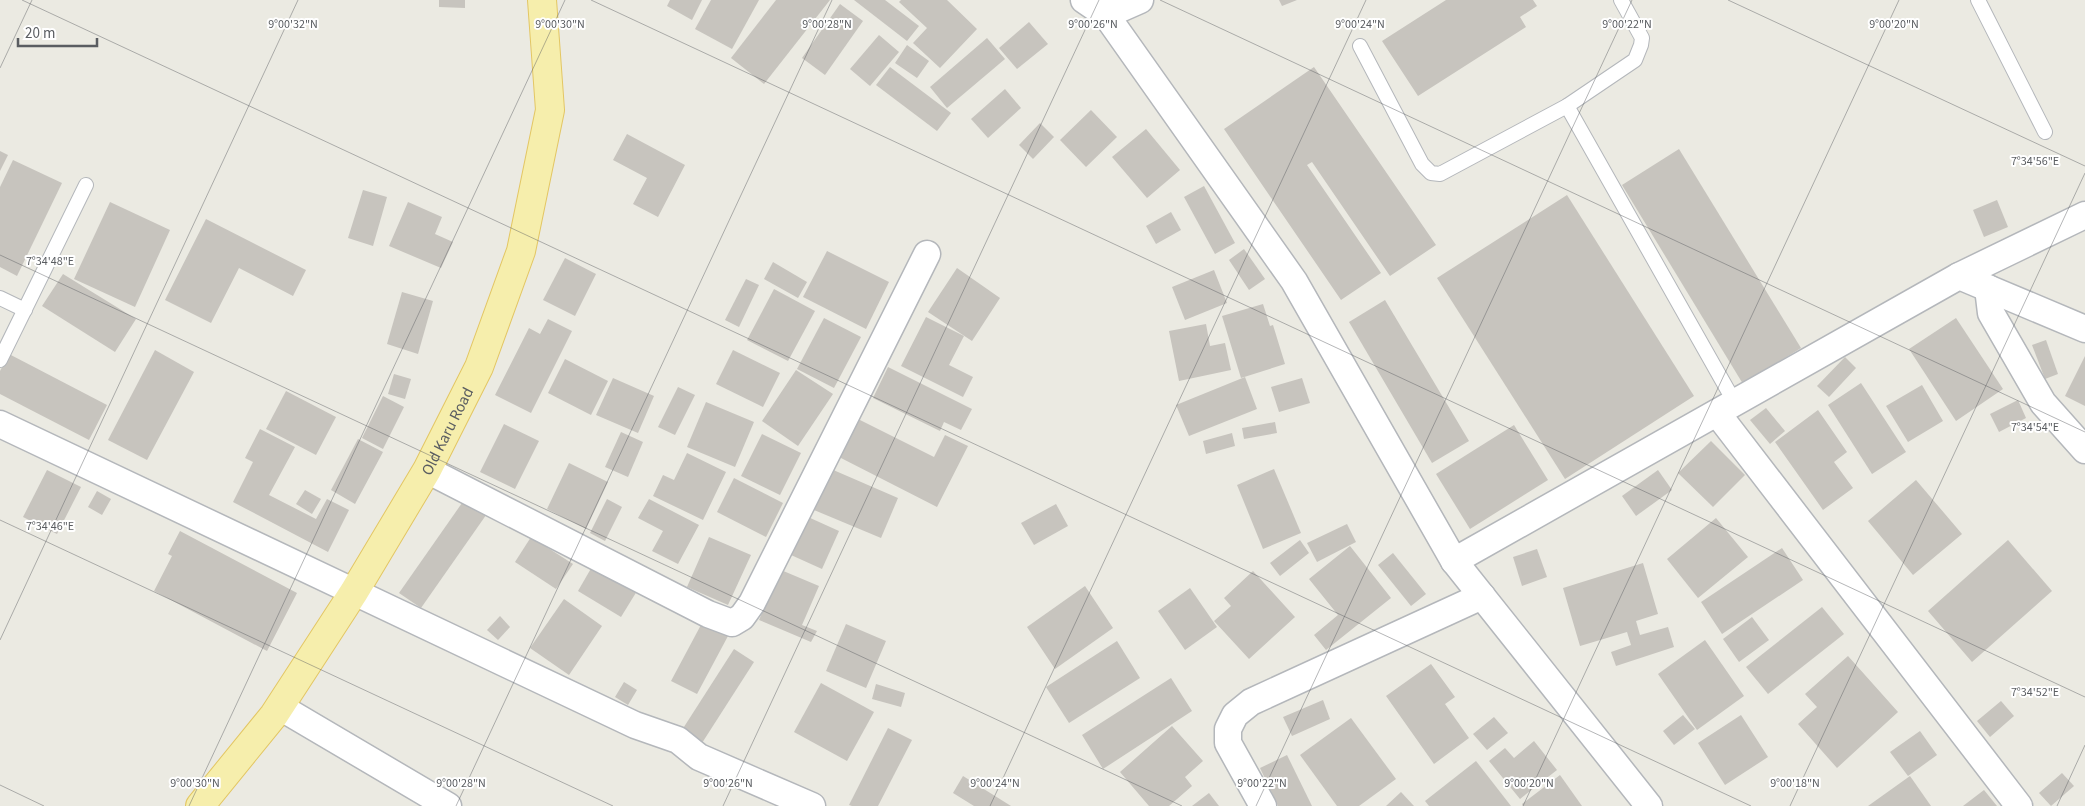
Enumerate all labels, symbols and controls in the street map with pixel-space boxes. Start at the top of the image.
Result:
scale bar [18,15,96,47]
text: 9°00'32"N [268,16,318,33]
text: 9°00'30"N [535,16,585,33]
text: 9°00'28"N [802,16,852,33]
text: 9°00'26"N [1068,16,1118,33]
text: 9°00'24"N [1335,16,1385,33]
text: 9°00'22"N [1602,16,1652,33]
text: 9°00'20"N [1869,16,1919,33]
text: 20 m [25,23,55,44]
text: 7°34'56"E [2011,153,2059,170]
text: 7°34'48"E [26,253,74,270]
street label: Old Karu Road [416,384,479,479]
text: 7°34'54"E [2011,419,2059,436]
text: 7°34'46"E [26,518,74,535]
text: 7°34'52"E [2011,684,2059,701]
text: 9°00'30"N [170,775,220,792]
text: 9°00'28"N [436,775,486,792]
text: 9°00'26"N [703,775,753,792]
text: 9°00'24"N [970,775,1020,792]
text: 9°00'22"N [1237,775,1287,792]
text: 9°00'20"N [1504,775,1554,792]
text: 9°00'18"N [1770,775,1820,792]

